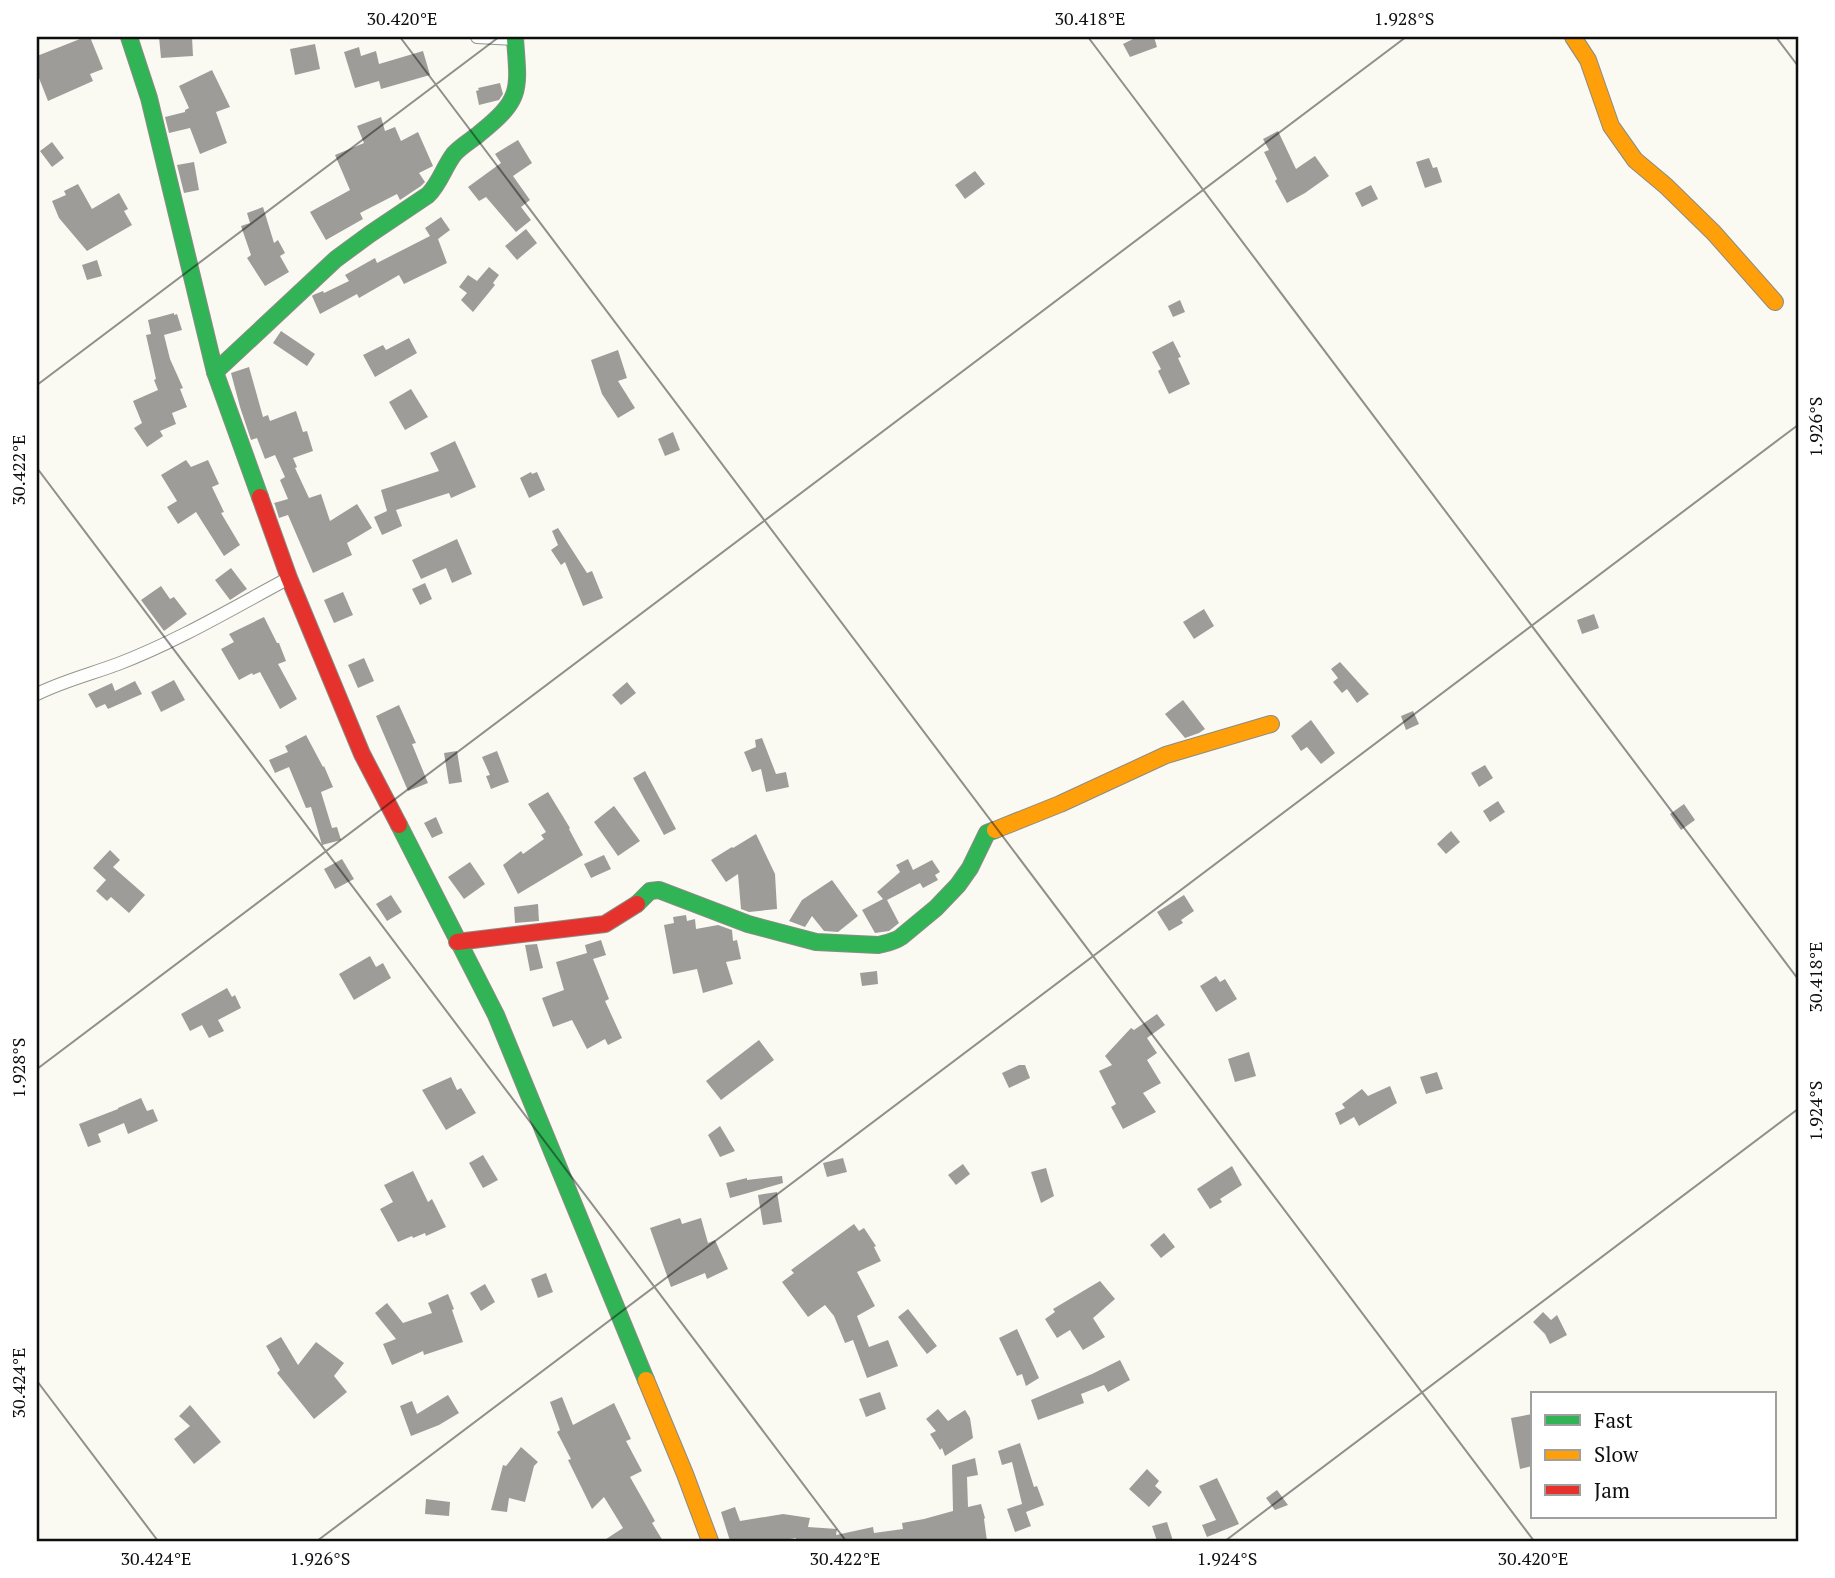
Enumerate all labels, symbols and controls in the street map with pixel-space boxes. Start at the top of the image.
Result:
text: 30.420°E [366,6,438,30]
text: 30.418°E [1054,6,1126,30]
text: 1.928°S [1374,6,1434,30]
text: 1.926°S [1803,397,1827,457]
text: 30.422°E [6,434,30,506]
text: 30.418°E [1803,941,1827,1013]
text: 1.928°S [6,1038,30,1098]
text: 1.924°S [1803,1081,1827,1141]
text: 30.424°E [6,1347,30,1419]
legend [1531,1392,1776,1518]
text: Fast [1594,1406,1633,1434]
text: Slow [1594,1440,1639,1468]
text: Jam [1594,1476,1630,1504]
text: 30.424°E [120,1546,192,1570]
text: 1.926°S [290,1546,350,1570]
text: 30.422°E [809,1546,881,1570]
text: 1.924°S [1197,1546,1257,1570]
text: 30.420°E [1497,1546,1569,1570]

